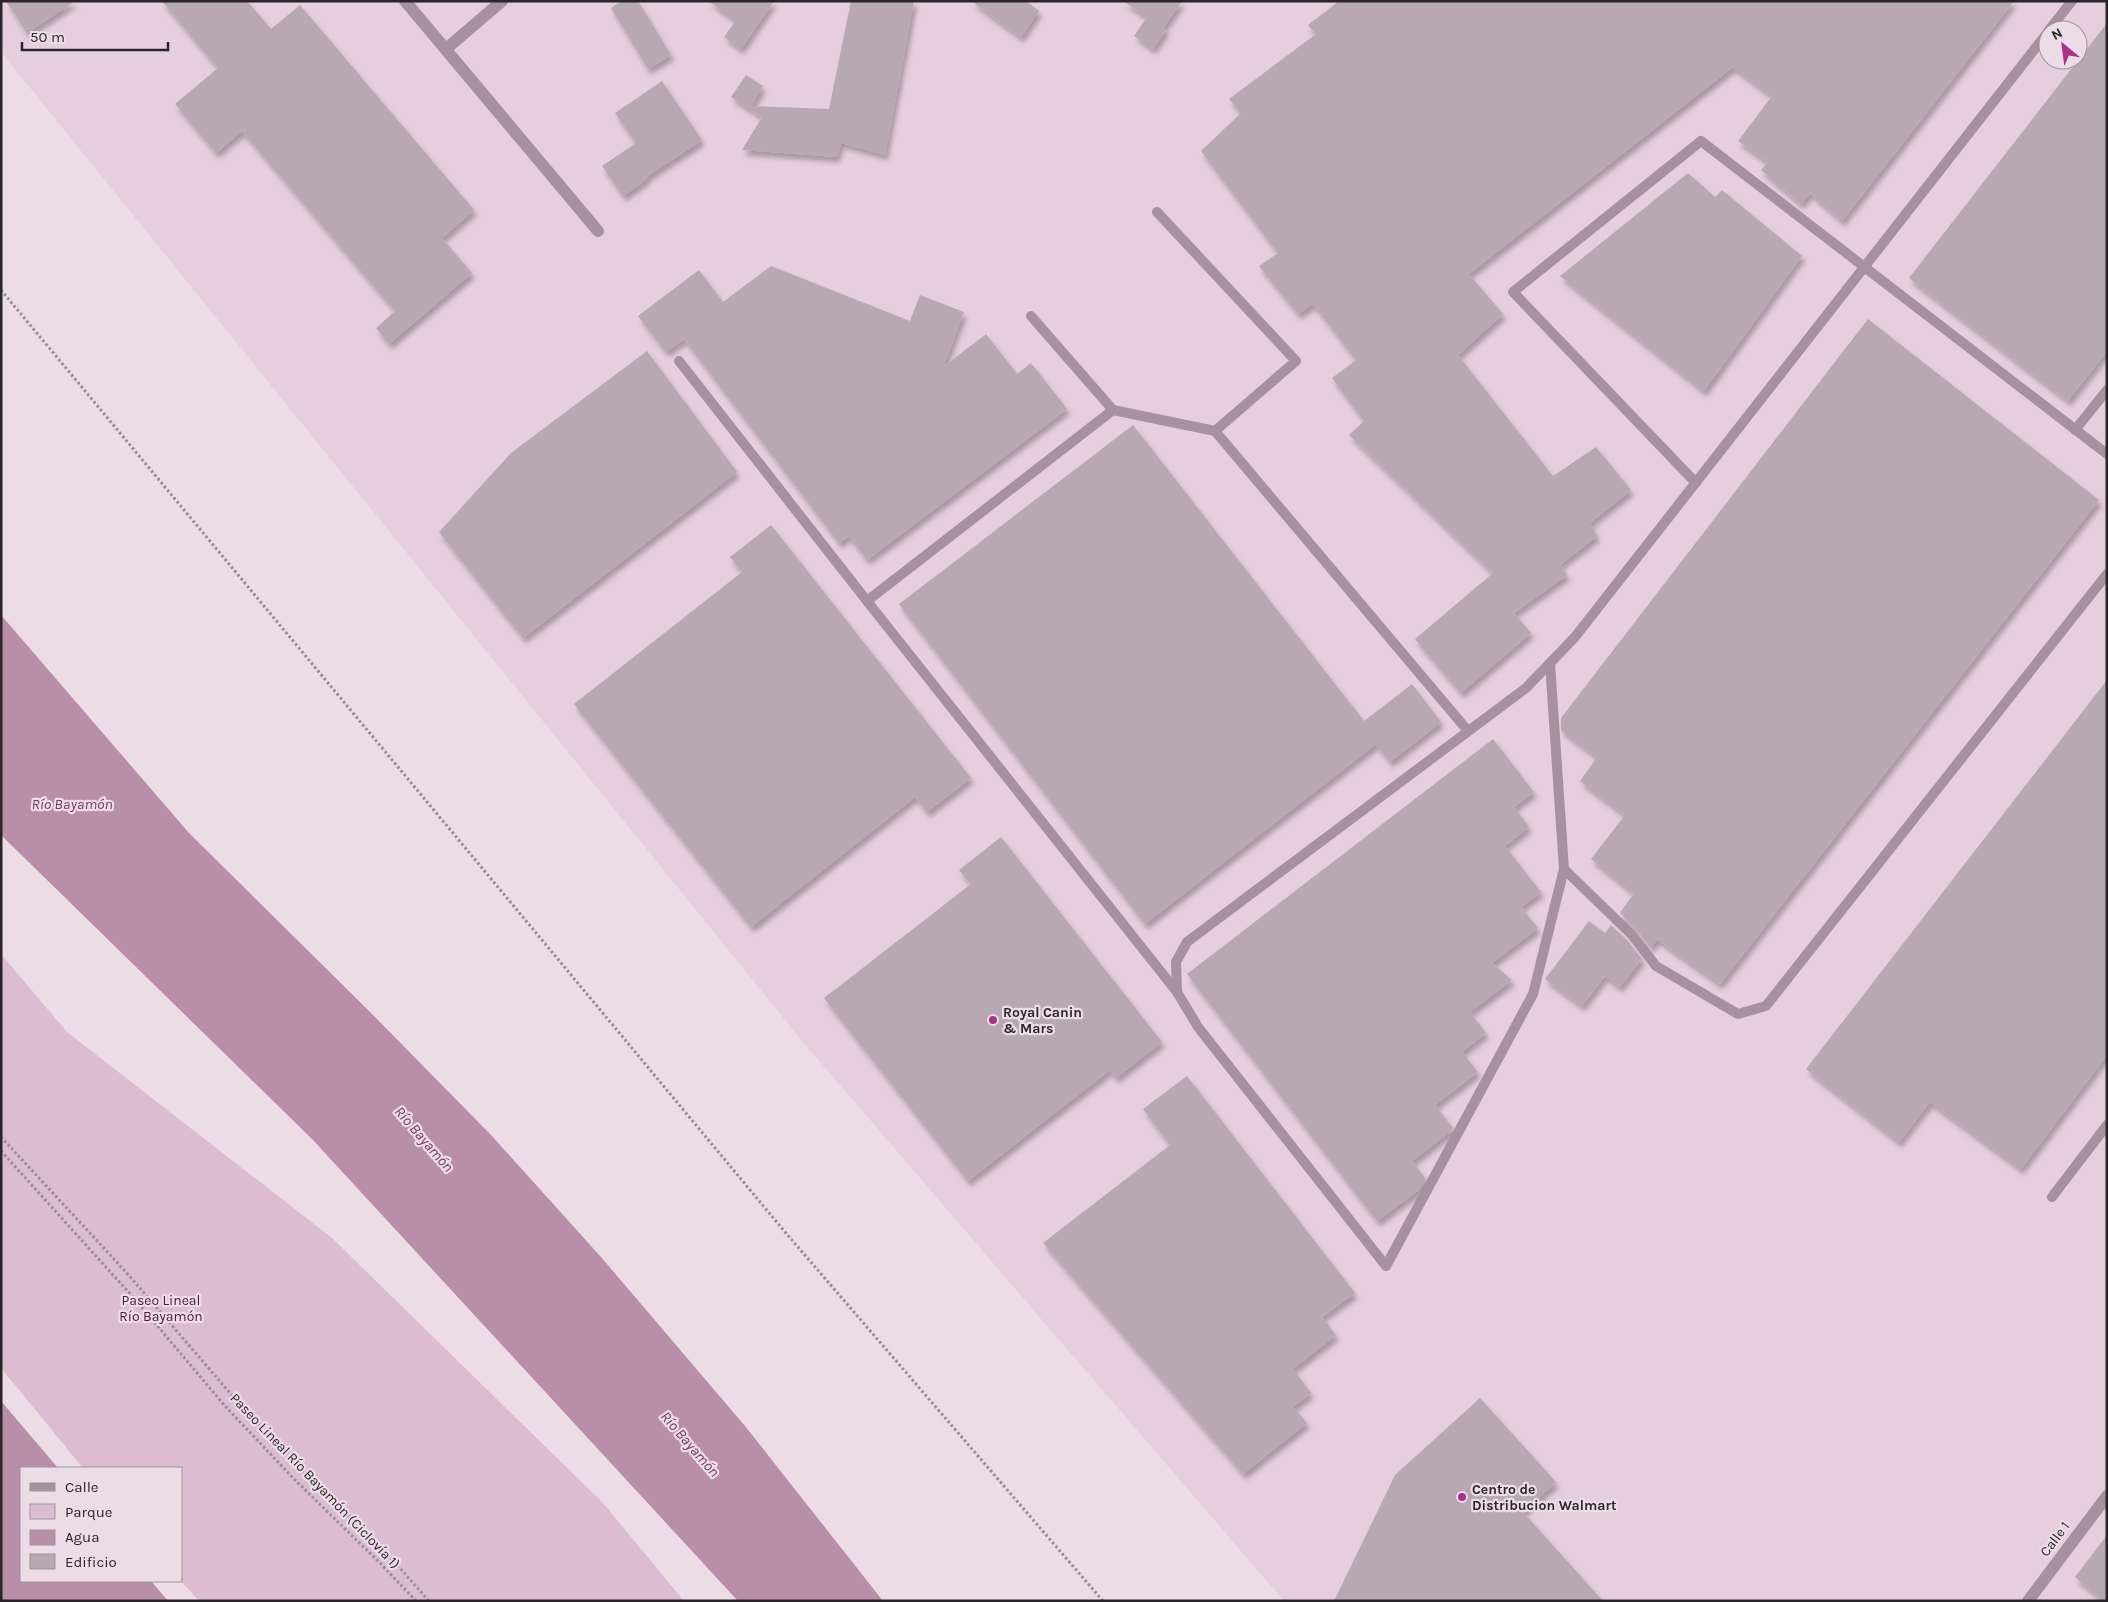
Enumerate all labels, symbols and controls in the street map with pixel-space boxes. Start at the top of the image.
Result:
scale bar [22,20,169,52]
north arrow [2038,20,2088,70]
text: N [2048,24,2065,44]
text: 50 m [30,28,65,46]
water label: Río Bayamón [31,795,113,813]
place label: Royal Canin & Mars [1003,1004,1082,1037]
marker: Royal Canin & Mars [987,1014,999,1026]
water label: Río Bayamón [391,1103,457,1175]
park label: Paseo Lineal Río Bayamón [119,1292,203,1325]
street label: Paseo Lineal Río Bayamón (Ciclovía 1) [226,1390,404,1572]
water label: Río Bayamón [657,1408,723,1480]
legend [20,1467,182,1582]
text: Calle [65,1478,99,1496]
place label: Centro de Distribucion Walmart [1472,1481,1617,1514]
marker: Centro de Distribucion Walmart [1456,1491,1468,1503]
text: Parque [65,1503,113,1521]
street label: Calle 1 [2036,1518,2074,1560]
text: Agua [65,1528,99,1546]
text: Edificio [65,1553,117,1571]

